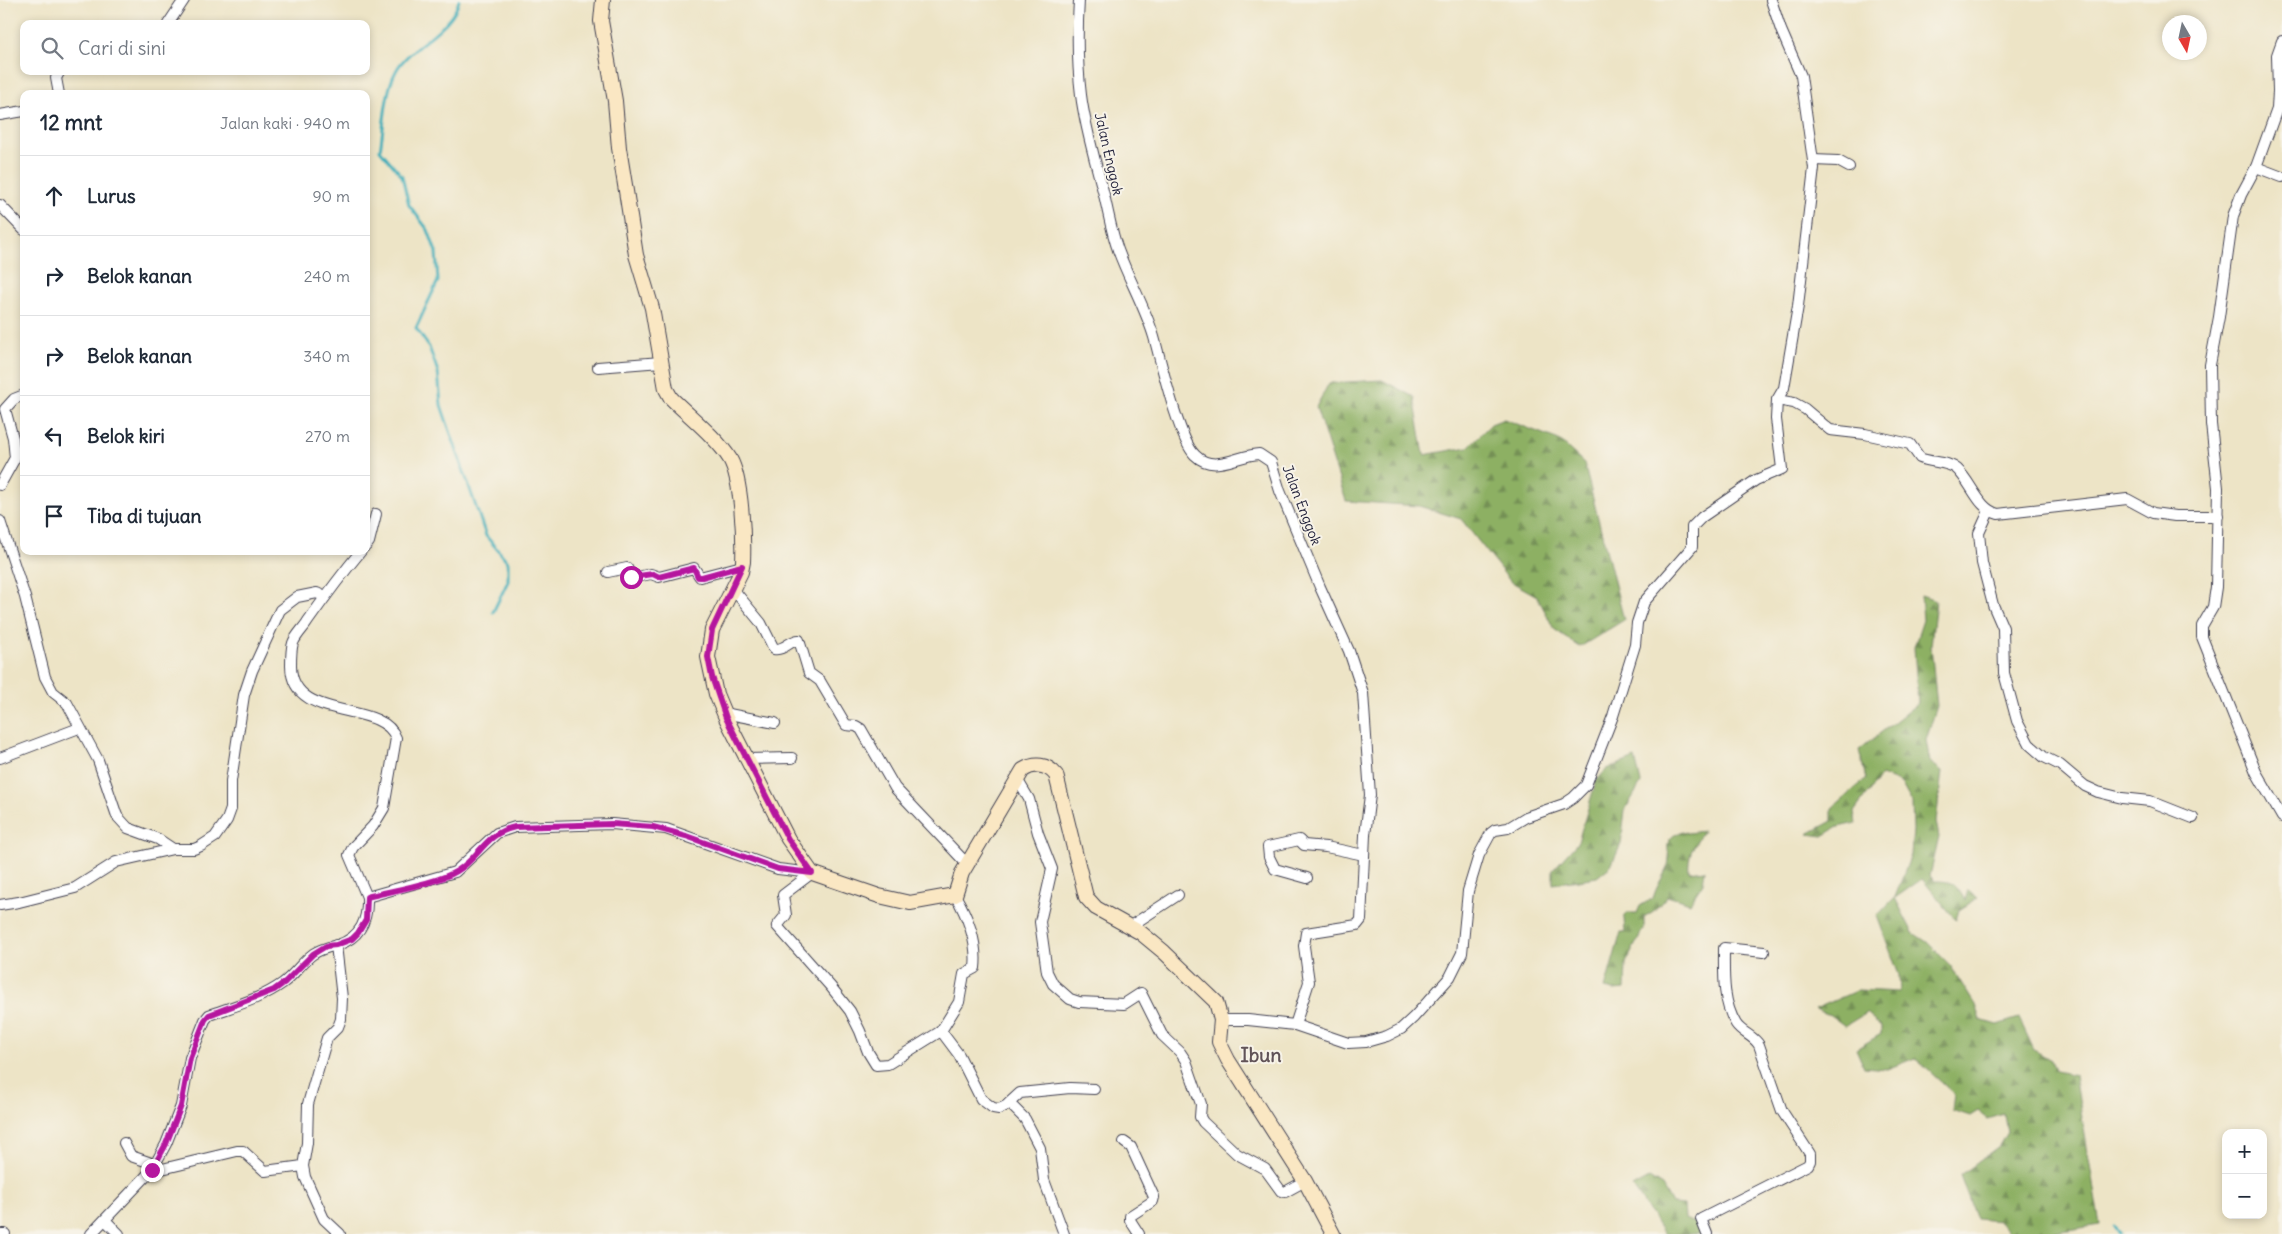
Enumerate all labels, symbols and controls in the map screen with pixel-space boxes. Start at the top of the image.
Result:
north arrow [2162,15,2207,60]
search box [20,20,370,75]
icon: search [38,34,66,62]
text: Cari di sini [78,36,166,60]
text: 12 mnt [40,109,102,136]
street label: Jalan Enggok [1091,111,1127,197]
text: Jalan kaki · 940 m [220,113,350,133]
icon: ahead [40,182,68,210]
text: Lurus [87,184,136,208]
text: 90 m [312,186,350,206]
icon: right [40,262,68,290]
text: Belok kanan [87,264,192,288]
text: 240 m [304,266,350,286]
icon: right [40,342,68,370]
text: Belok kanan [87,344,192,368]
text: 340 m [303,346,350,366]
icon: left [40,422,68,450]
text: Belok kiri [87,424,165,448]
text: 270 m [305,426,350,446]
street label: Jalan Enggok [1278,462,1326,548]
icon: arrive [40,502,68,530]
text: Tiba di tujuan [87,504,202,528]
route start [620,566,643,589]
district label: Ibun [1241,1043,1281,1067]
map controls [2222,1129,2267,1219]
button: + [2222,1129,2267,1174]
route end [141,1159,164,1182]
button: − [2222,1174,2267,1219]

